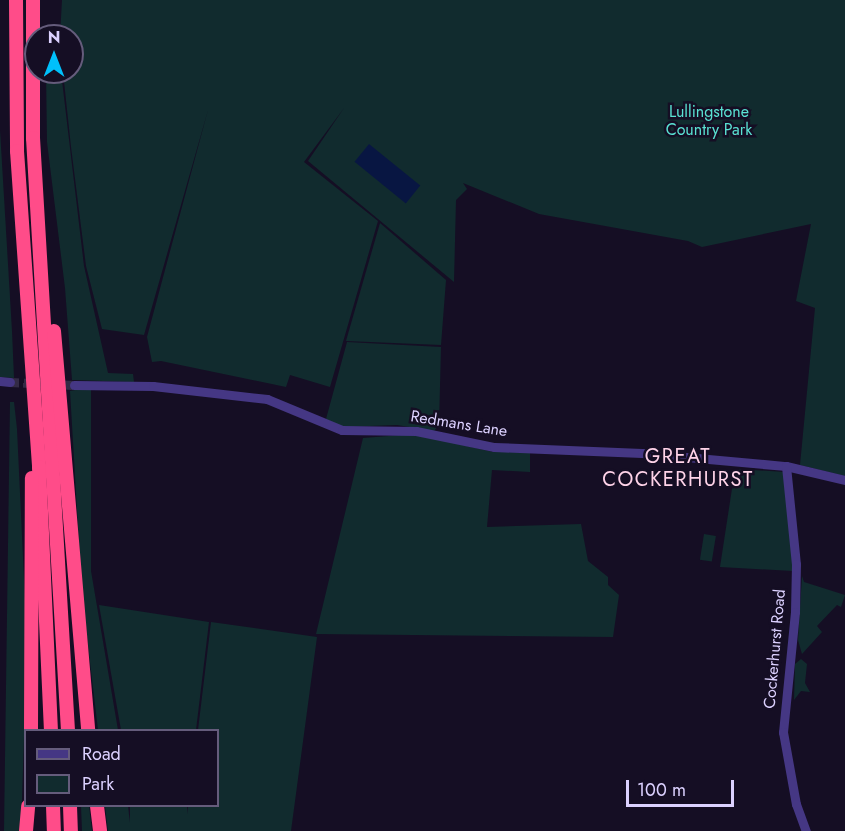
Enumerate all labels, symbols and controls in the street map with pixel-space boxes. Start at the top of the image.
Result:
north arrow [24,24,84,84]
text: N [48,26,60,49]
park label: Lullingstone Country Park [666,102,752,140]
street label: Redmans Lane [409,407,509,441]
district label: GREAT COCKERHURST [602,444,754,491]
street label: Cockerhurst Road [760,589,790,709]
legend [24,729,219,807]
text: Road [82,741,121,767]
scale bar [629,768,737,806]
text: Park [82,771,114,797]
text: 100 m [637,777,686,803]

